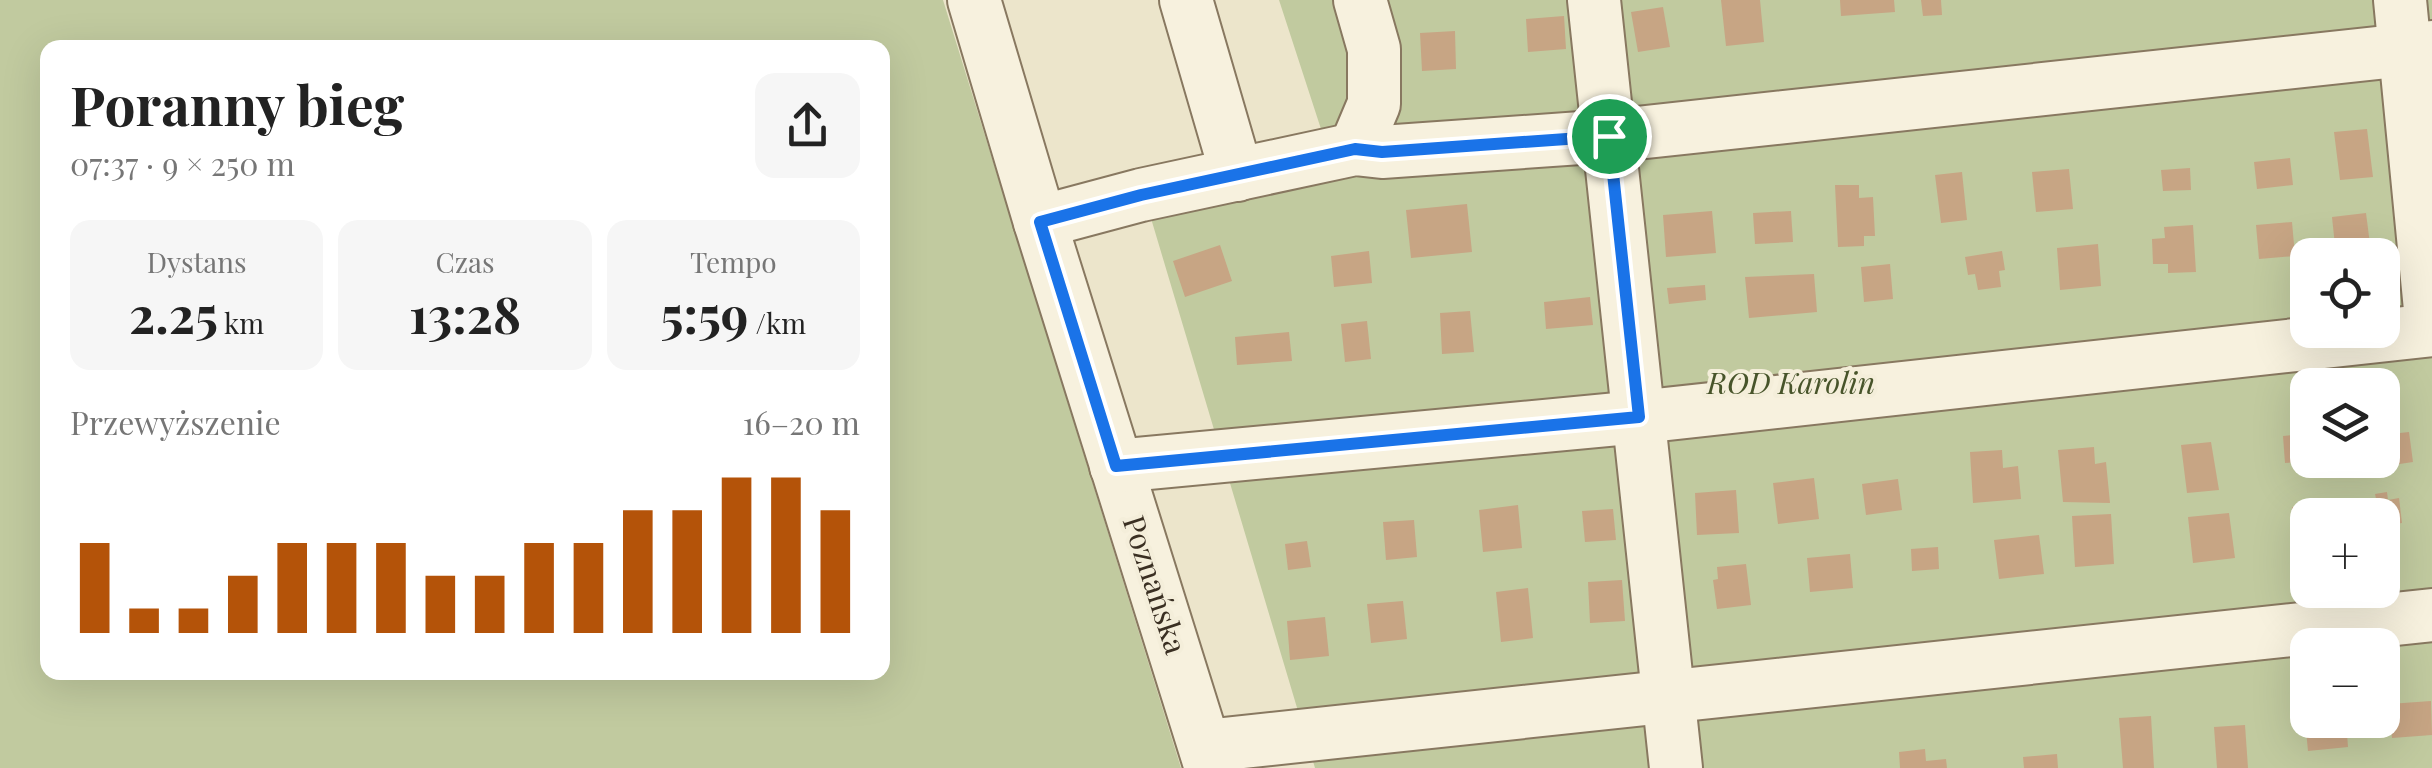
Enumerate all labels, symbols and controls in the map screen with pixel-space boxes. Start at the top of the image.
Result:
text: Poranny bieg [70,66,404,140]
button: share [755,73,860,178]
pin [1567,94,1652,179]
icon: arrive [1582,109,1637,164]
text: 07:37 · 9 × 250 m [70,141,295,184]
map controls [2290,238,2400,738]
button: locate [2290,238,2400,348]
text: Dystans [147,243,247,280]
text: Czas [435,243,495,280]
text: Tempo [690,243,777,280]
text: 2.25 [129,280,218,347]
text: 13:28 [409,280,521,347]
text: 5:59 [660,280,749,347]
text: km [218,304,264,341]
text: /km [749,304,806,341]
park label: ROD Karolin [1706,362,1875,402]
button: layers [2290,368,2400,478]
text: Przewyższenie [70,400,281,443]
text: 16–20 m [742,400,860,443]
button: + [2290,498,2400,608]
street label: Poznańska [1115,510,1197,659]
button: − [2290,628,2400,738]

